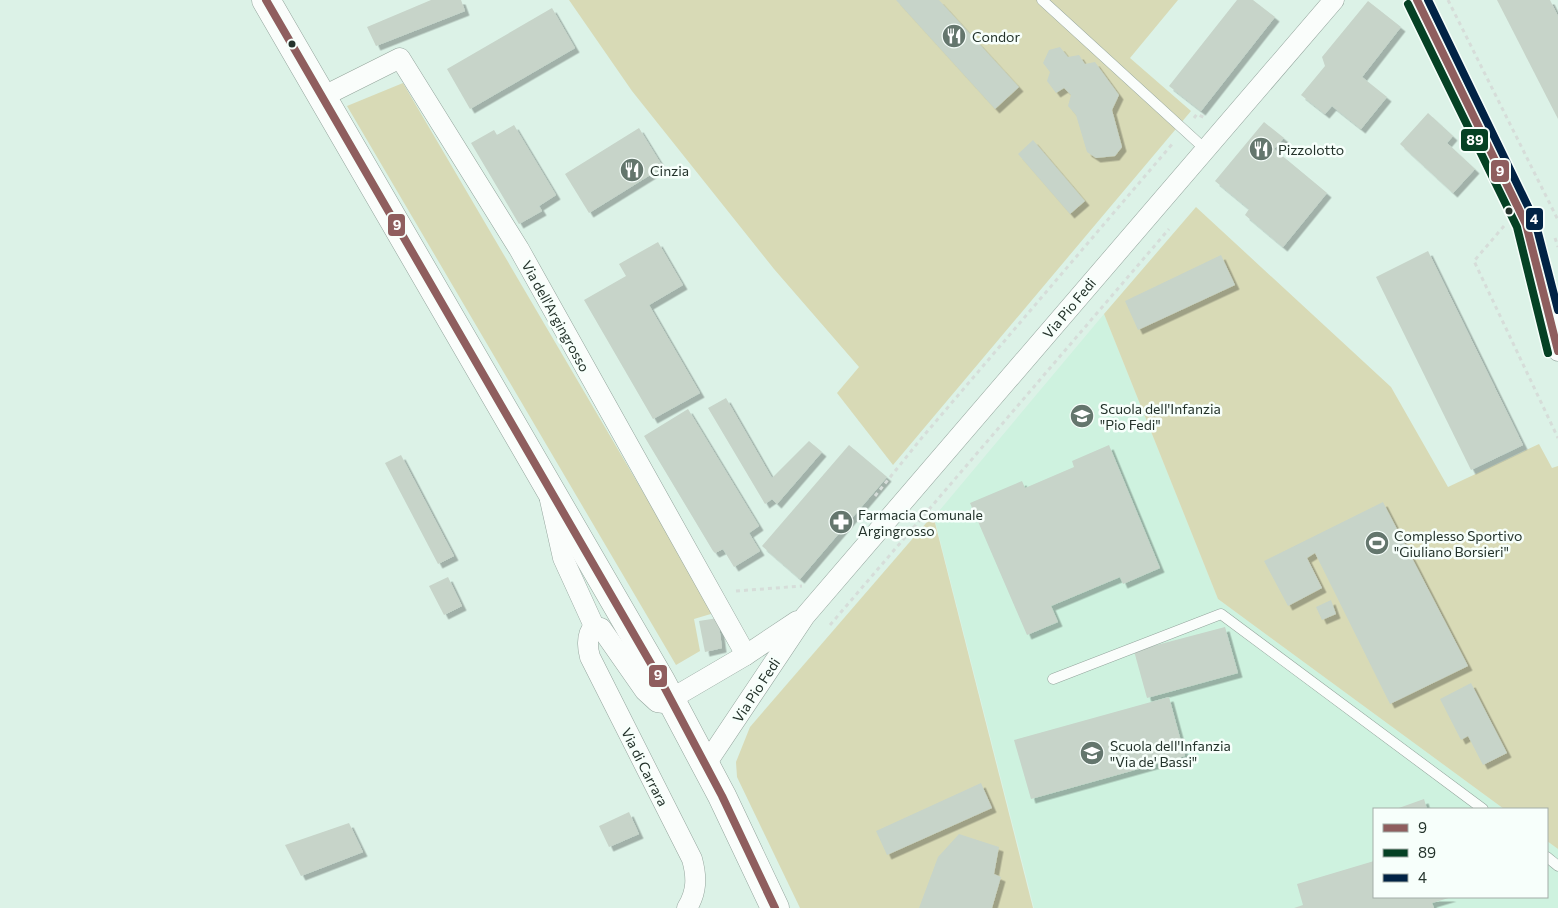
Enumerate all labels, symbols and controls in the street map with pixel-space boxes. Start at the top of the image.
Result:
restaurant icon: Condor [941,23,967,49]
place label: Condor [972,28,1020,45]
unlabelled marker [287,39,297,49]
line badge: 89 [1460,128,1489,152]
text: 89 [1466,131,1484,148]
restaurant icon: Pizzolotto [1248,136,1274,162]
place label: Pizzolotto [1278,141,1344,158]
restaurant icon: Cinzia [619,157,645,183]
line badge: 9 [1490,159,1510,183]
place label: Cinzia [650,162,689,179]
text: 9 [1496,162,1505,179]
unlabelled marker [1504,206,1514,216]
line badge: 4 [1525,207,1544,231]
text: 4 [1530,210,1539,227]
line badge: 9 [387,213,406,237]
text: 9 [393,216,402,233]
street label: Via dell'Argingrosso [518,257,594,375]
street label: Via Pio Fedi [1039,274,1099,342]
place label: Scuola dell'Infanzia "Pio Fedi" [1100,400,1221,433]
school or university icon: Scuola dell'Infanzia "Pio Fedi" [1069,403,1095,429]
place label: Farmacia Comunale Argingrosso [858,506,983,539]
pharmacy icon: Farmacia Comunale Argingrosso [828,509,854,535]
place label: Complesso Sportivo "Giuliano Borsieri" [1394,527,1522,560]
sports icon: Complesso Sportivo "Giuliano Borsieri" [1364,530,1390,556]
street label: Via Pio Fedi [729,655,783,725]
line badge: 9 [648,664,668,688]
text: 9 [654,666,663,683]
street label: Via di Carrara [618,725,672,809]
place label: Scuola dell'Infanzia "Via de' Bassi" [1110,737,1231,770]
school or university icon: Scuola dell'Infanzia "Via de' Bassi" [1079,740,1105,766]
legend [1373,808,1548,898]
text: 9 [1418,818,1427,836]
text: 89 [1418,843,1436,861]
text: 4 [1418,868,1427,886]

